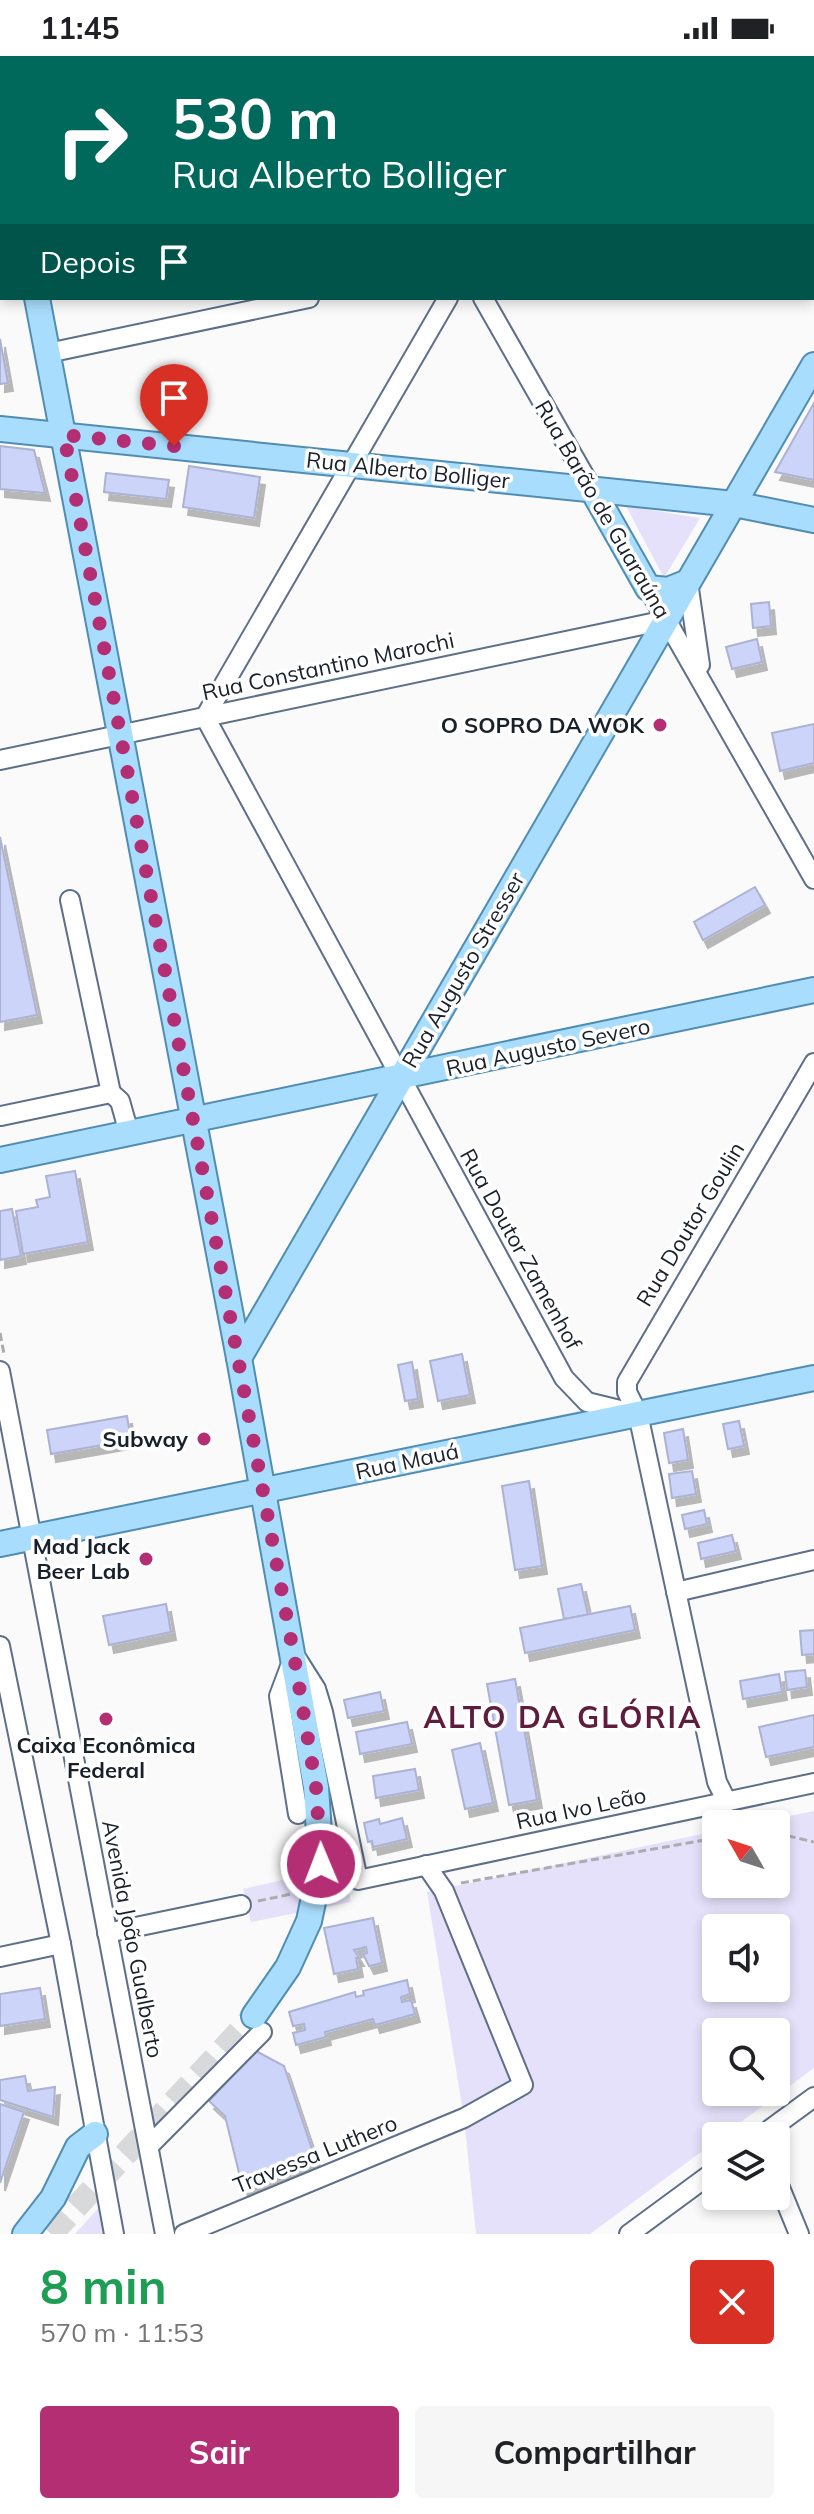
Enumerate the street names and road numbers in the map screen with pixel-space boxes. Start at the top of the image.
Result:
street label: Rua Barão de Guaraúna [529,395,677,623]
street label: Rua Alberto Bolliger [305,445,511,495]
street label: Rua Constantino Marochi [199,626,457,706]
street label: Rua Augusto Stresser [396,867,530,1073]
street label: Rua Augusto Severo [443,1012,653,1082]
street label: Rua Doutor Goulin [630,1137,750,1311]
street label: Rua Doutor Zamenhof [454,1144,588,1355]
street label: Rua Mauá [353,1436,461,1486]
street label: Rua Ivo Leão [514,1781,648,1835]
street label: Avenida João Gualberto [96,1818,170,2060]
street label: Travessa Luthero [229,2108,401,2200]

